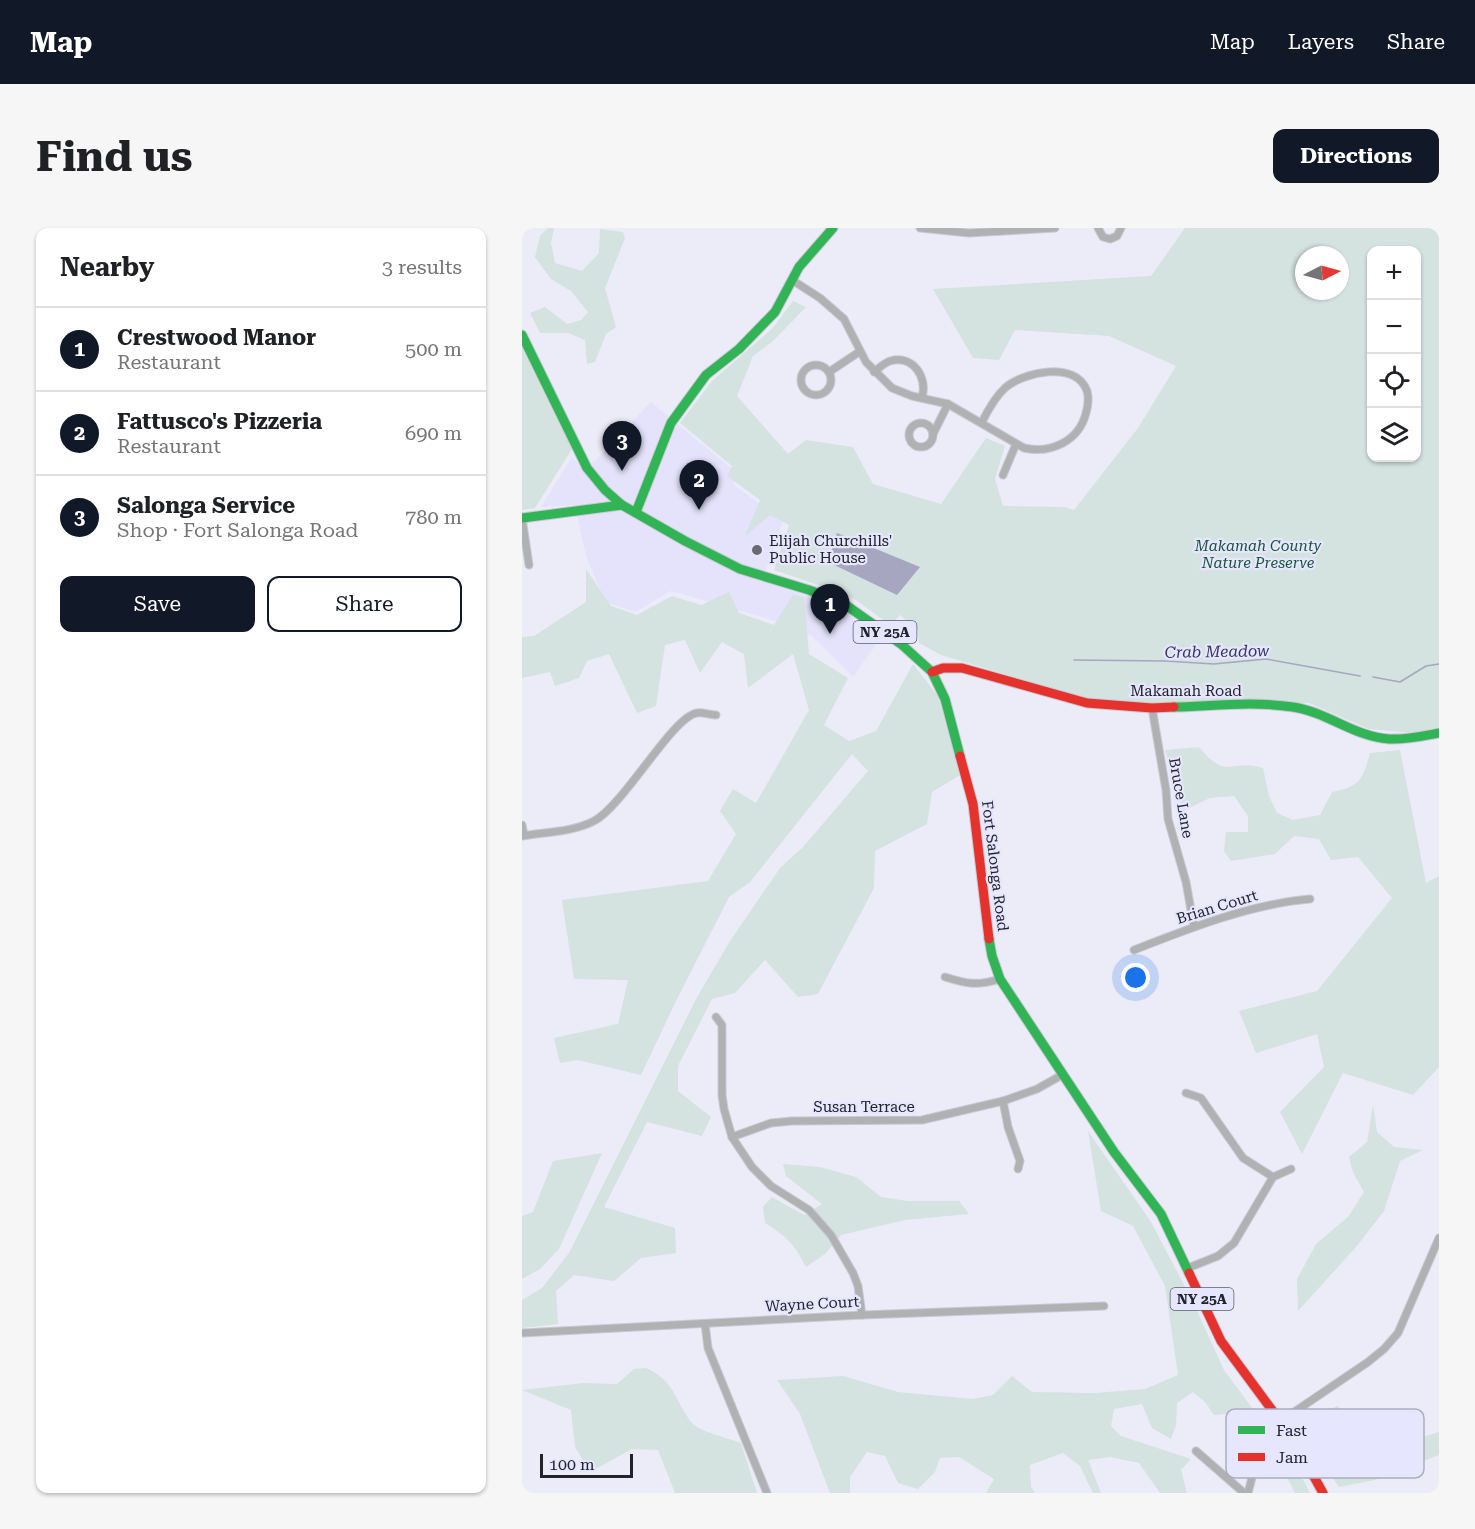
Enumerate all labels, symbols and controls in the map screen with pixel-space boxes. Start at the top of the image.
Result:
text: Map [30,26,92,59]
text: Map [1210,30,1255,54]
text: Layers [1288,30,1354,54]
text: Share [1387,30,1445,54]
button: Directions [1273,129,1439,183]
text: Find us [36,132,193,181]
north arrow [1295,246,1349,300]
map controls [1367,246,1421,462]
button: + [1367,246,1421,300]
text: Nearby [60,252,154,282]
text: 3 results [382,255,462,279]
button: − [1367,300,1421,354]
text: Crestwood Manor [117,325,316,350]
text: 1 [74,337,85,361]
text: 500 m [405,337,462,361]
text: Restaurant [117,350,221,374]
button: locate [1367,354,1421,408]
button: layers [1367,408,1421,462]
text: Fattusco's Pizzeria [117,409,322,434]
text: 2 [74,421,85,445]
text: 690 m [405,421,462,445]
pin: 3 [602,422,642,471]
text: Restaurant [117,434,221,458]
pin: 2 [680,460,718,510]
text: Salonga Service [117,493,295,518]
text: 3 [74,505,85,529]
text: 780 m [405,505,462,529]
text: Shop · Fort Salonga Road [117,518,358,542]
place label: Elijah Churchills' Public House [769,532,892,567]
park label: Makamah County Nature Preserve [1194,537,1322,572]
marker: Elijah Churchills' Public House [750,543,764,557]
button: Save [60,576,255,632]
button: Share [267,576,462,632]
pin: 1 [810,584,850,634]
road number: NY 25A [854,621,916,643]
water label: Crab Meadow [1165,641,1270,662]
street label: Makamah Road [1130,682,1242,700]
street label: Bruce Lane [1165,756,1197,840]
street label: Fort Salonga Road [978,800,1012,933]
street label: Brian Court [1174,886,1260,928]
your location [1121,963,1150,992]
street label: Susan Terrace [813,1098,915,1116]
road number: NY 25A [1170,1288,1234,1310]
street label: Wayne Court [764,1293,860,1315]
legend [1226,1409,1424,1478]
text: Fast [1276,1421,1307,1440]
text: Jam [1276,1448,1308,1467]
scale bar [540,1451,633,1478]
text: 100 m [549,1455,595,1474]

